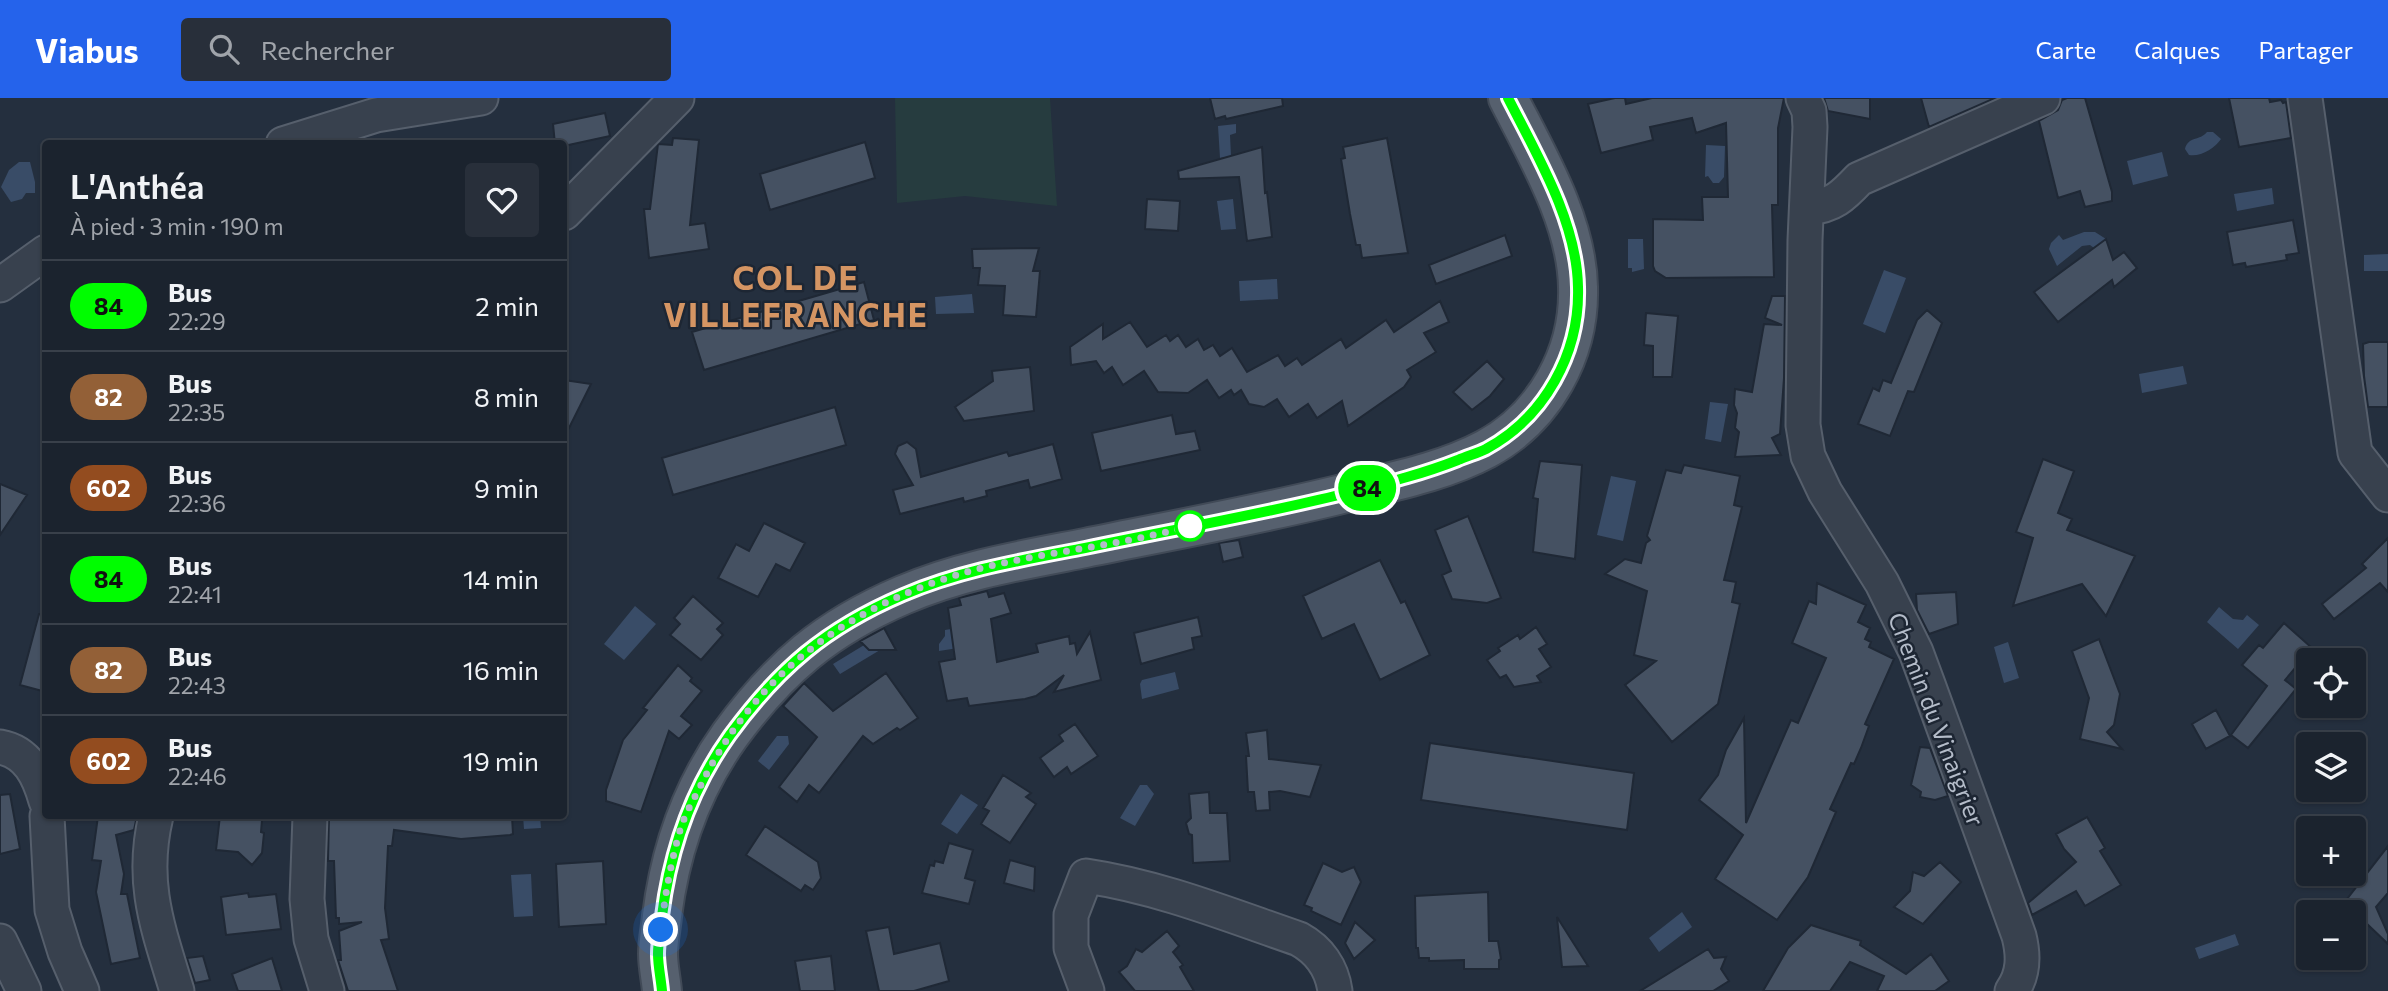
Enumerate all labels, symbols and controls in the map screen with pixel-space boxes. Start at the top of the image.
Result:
search box [181,18,671,81]
text: Viabus [35,29,139,70]
icon: search [205,30,243,68]
text: Rechercher [261,34,394,65]
text: Carte [2035,35,2096,64]
text: Calques [2134,35,2220,64]
text: Partager [2258,35,2353,64]
button: heart [465,163,539,237]
text: L'Anthéa [70,165,204,206]
text: À pied · 3 min · 190 m [70,212,284,240]
district label: COL DE VILLEFRANCHE [663,257,929,334]
text: Bus [168,276,212,307]
text: 2 min [475,290,539,321]
text: 84 [94,291,123,320]
text: 22:29 [168,307,226,335]
text: Bus [168,367,212,398]
text: 8 min [474,381,539,412]
text: 82 [94,382,123,411]
text: 22:35 [168,398,225,426]
text: Bus [168,458,212,489]
line badge: 84 [1336,465,1398,511]
text: 9 min [474,472,539,503]
text: 602 [86,473,131,502]
text: 84 [1352,473,1382,502]
text: 22:36 [168,489,226,517]
unlabelled marker [1175,511,1205,541]
text: Bus [168,549,212,580]
text: 14 min [463,563,539,594]
text: 84 [94,564,123,593]
text: 22:41 [168,580,222,608]
street label: Chemin du Vinaigrier [1883,608,1991,830]
text: Bus [168,640,212,671]
map controls [2296,648,2366,970]
button: locate [2296,648,2366,718]
text: 16 min [463,654,539,685]
text: 82 [94,655,123,684]
text: 22:43 [168,671,226,699]
text: Bus [168,731,212,762]
button: layers [2296,732,2366,802]
text: 19 min [463,745,539,776]
text: 602 [86,746,131,775]
text: 22:46 [168,762,227,790]
button: + [2296,816,2366,886]
button: − [2296,900,2366,970]
your location [643,912,678,947]

